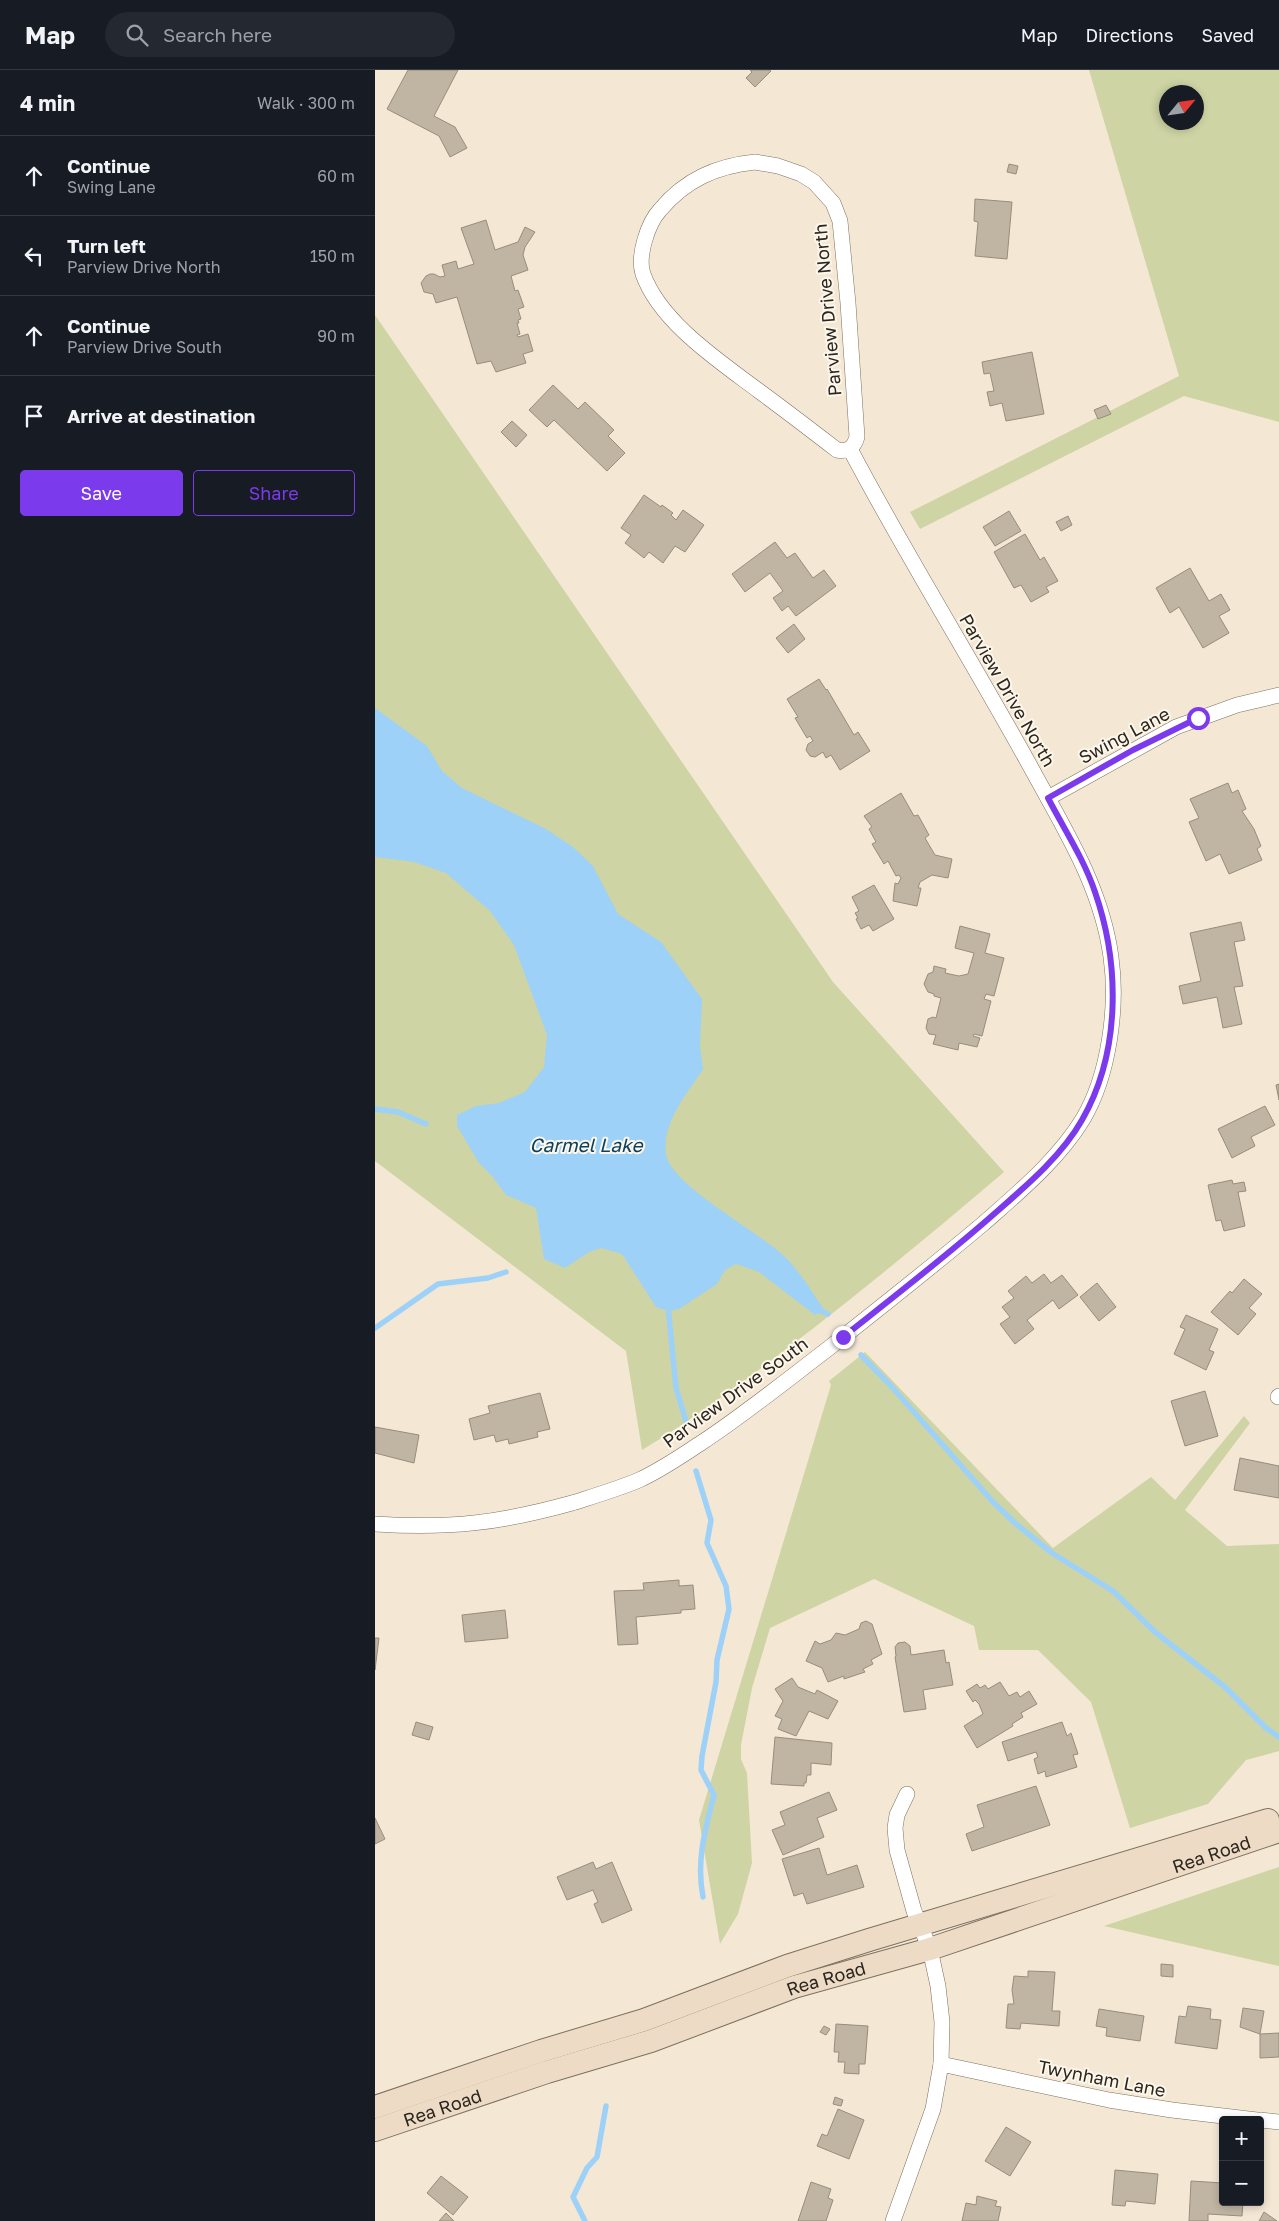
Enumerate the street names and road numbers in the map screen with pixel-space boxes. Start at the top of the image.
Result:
street label: Parview Drive North [809,223,845,397]
street label: Parview Drive North [955,610,1061,770]
street label: Swing Lane [1075,702,1173,768]
street label: Parview Drive South [658,1332,812,1452]
street label: Rea Road [1169,1830,1253,1877]
street label: Rea Road [783,1957,868,2000]
street label: Twynham Lane [1036,2055,1168,2101]
street label: Rea Road [400,2084,484,2131]

